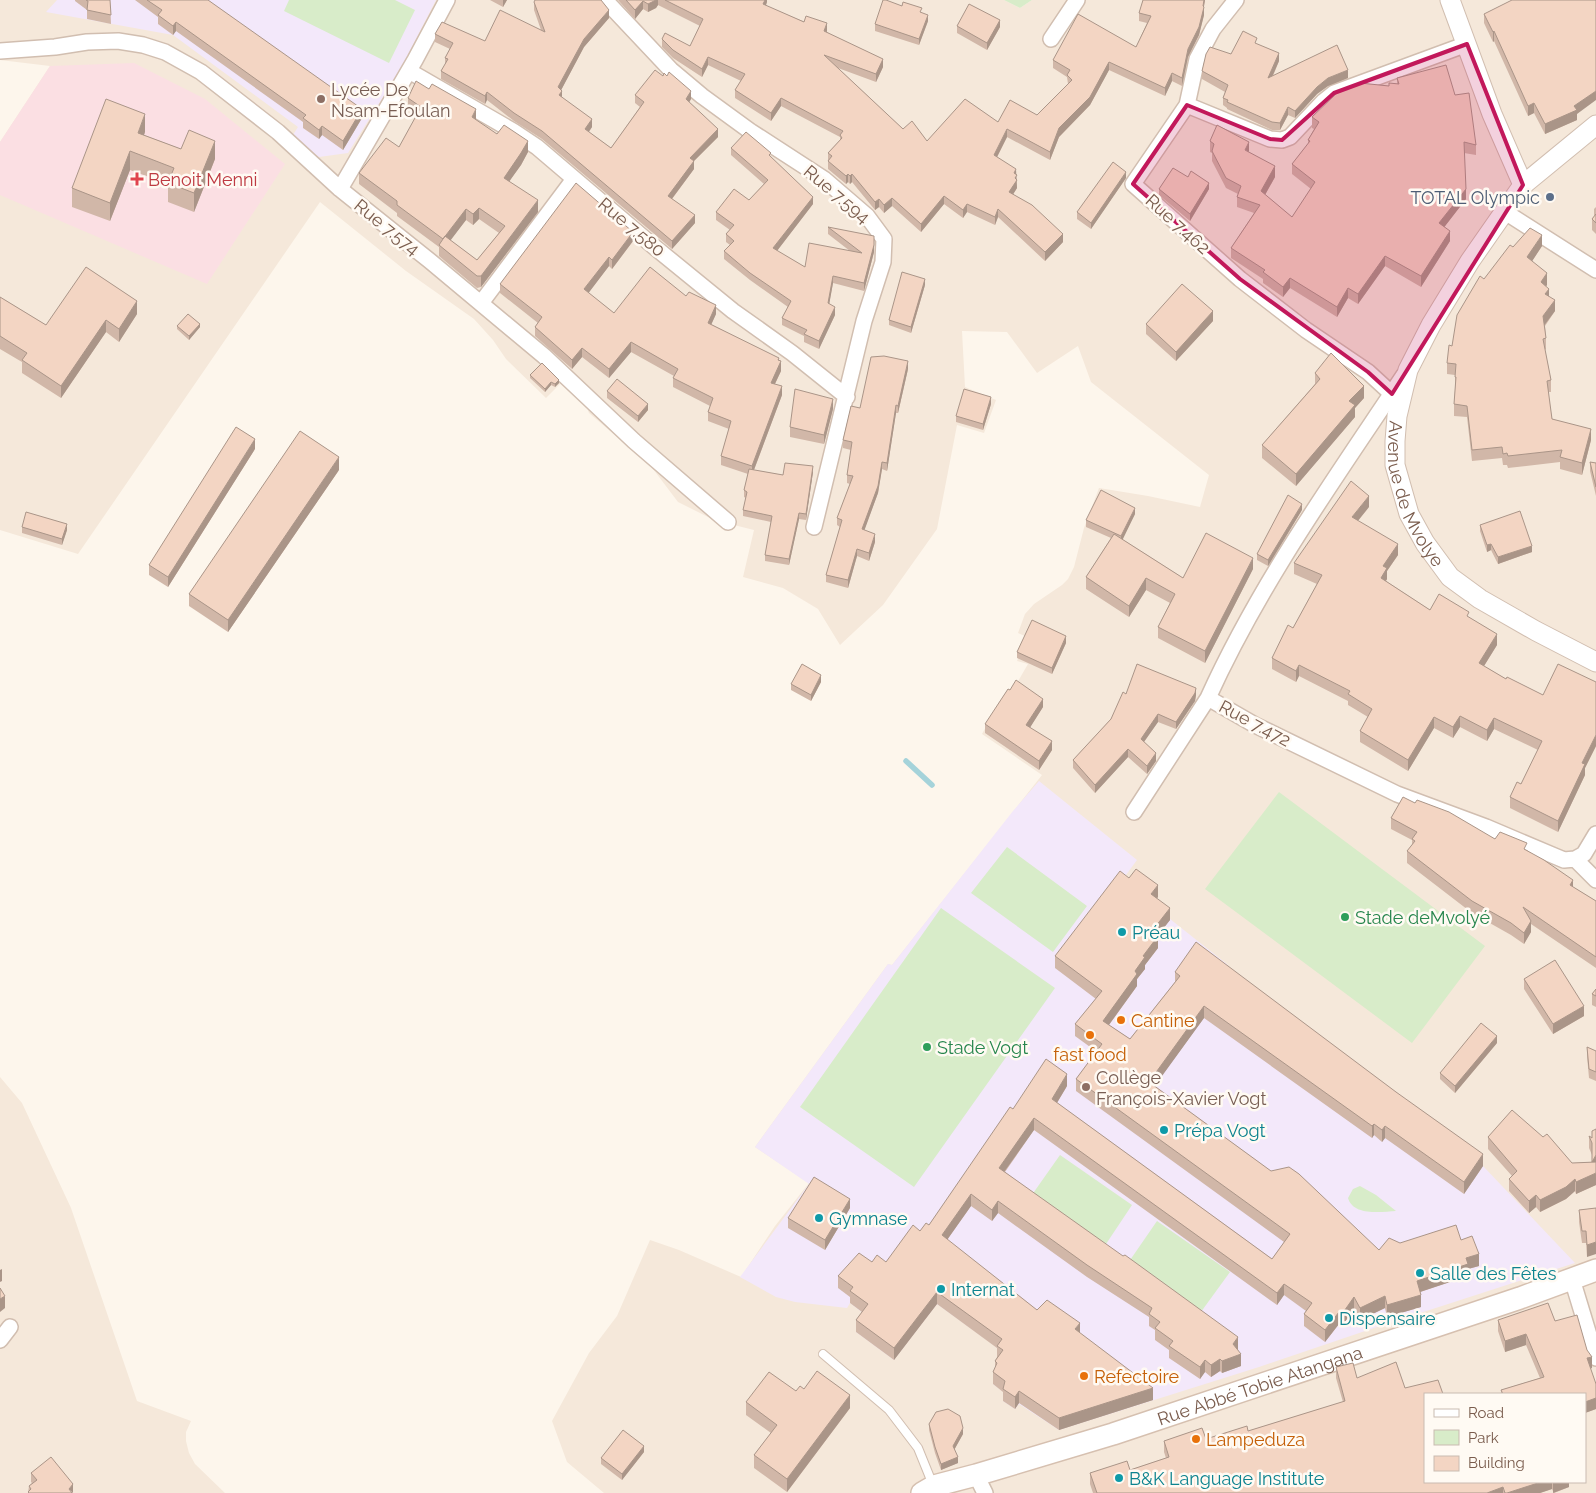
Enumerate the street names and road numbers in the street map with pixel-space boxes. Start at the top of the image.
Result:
street label: Rue 7.594 [800,160,874,228]
street label: Rue 7.462 [1141,190,1215,258]
street label: Rue 7.580 [594,193,670,261]
street label: Rue 7.574 [350,194,424,260]
street label: Avenue de Mvolye [1384,420,1449,571]
street label: Rue 7.472 [1216,695,1294,751]
street label: Rue Abbé Tobie Atangana [1155,1341,1365,1429]

